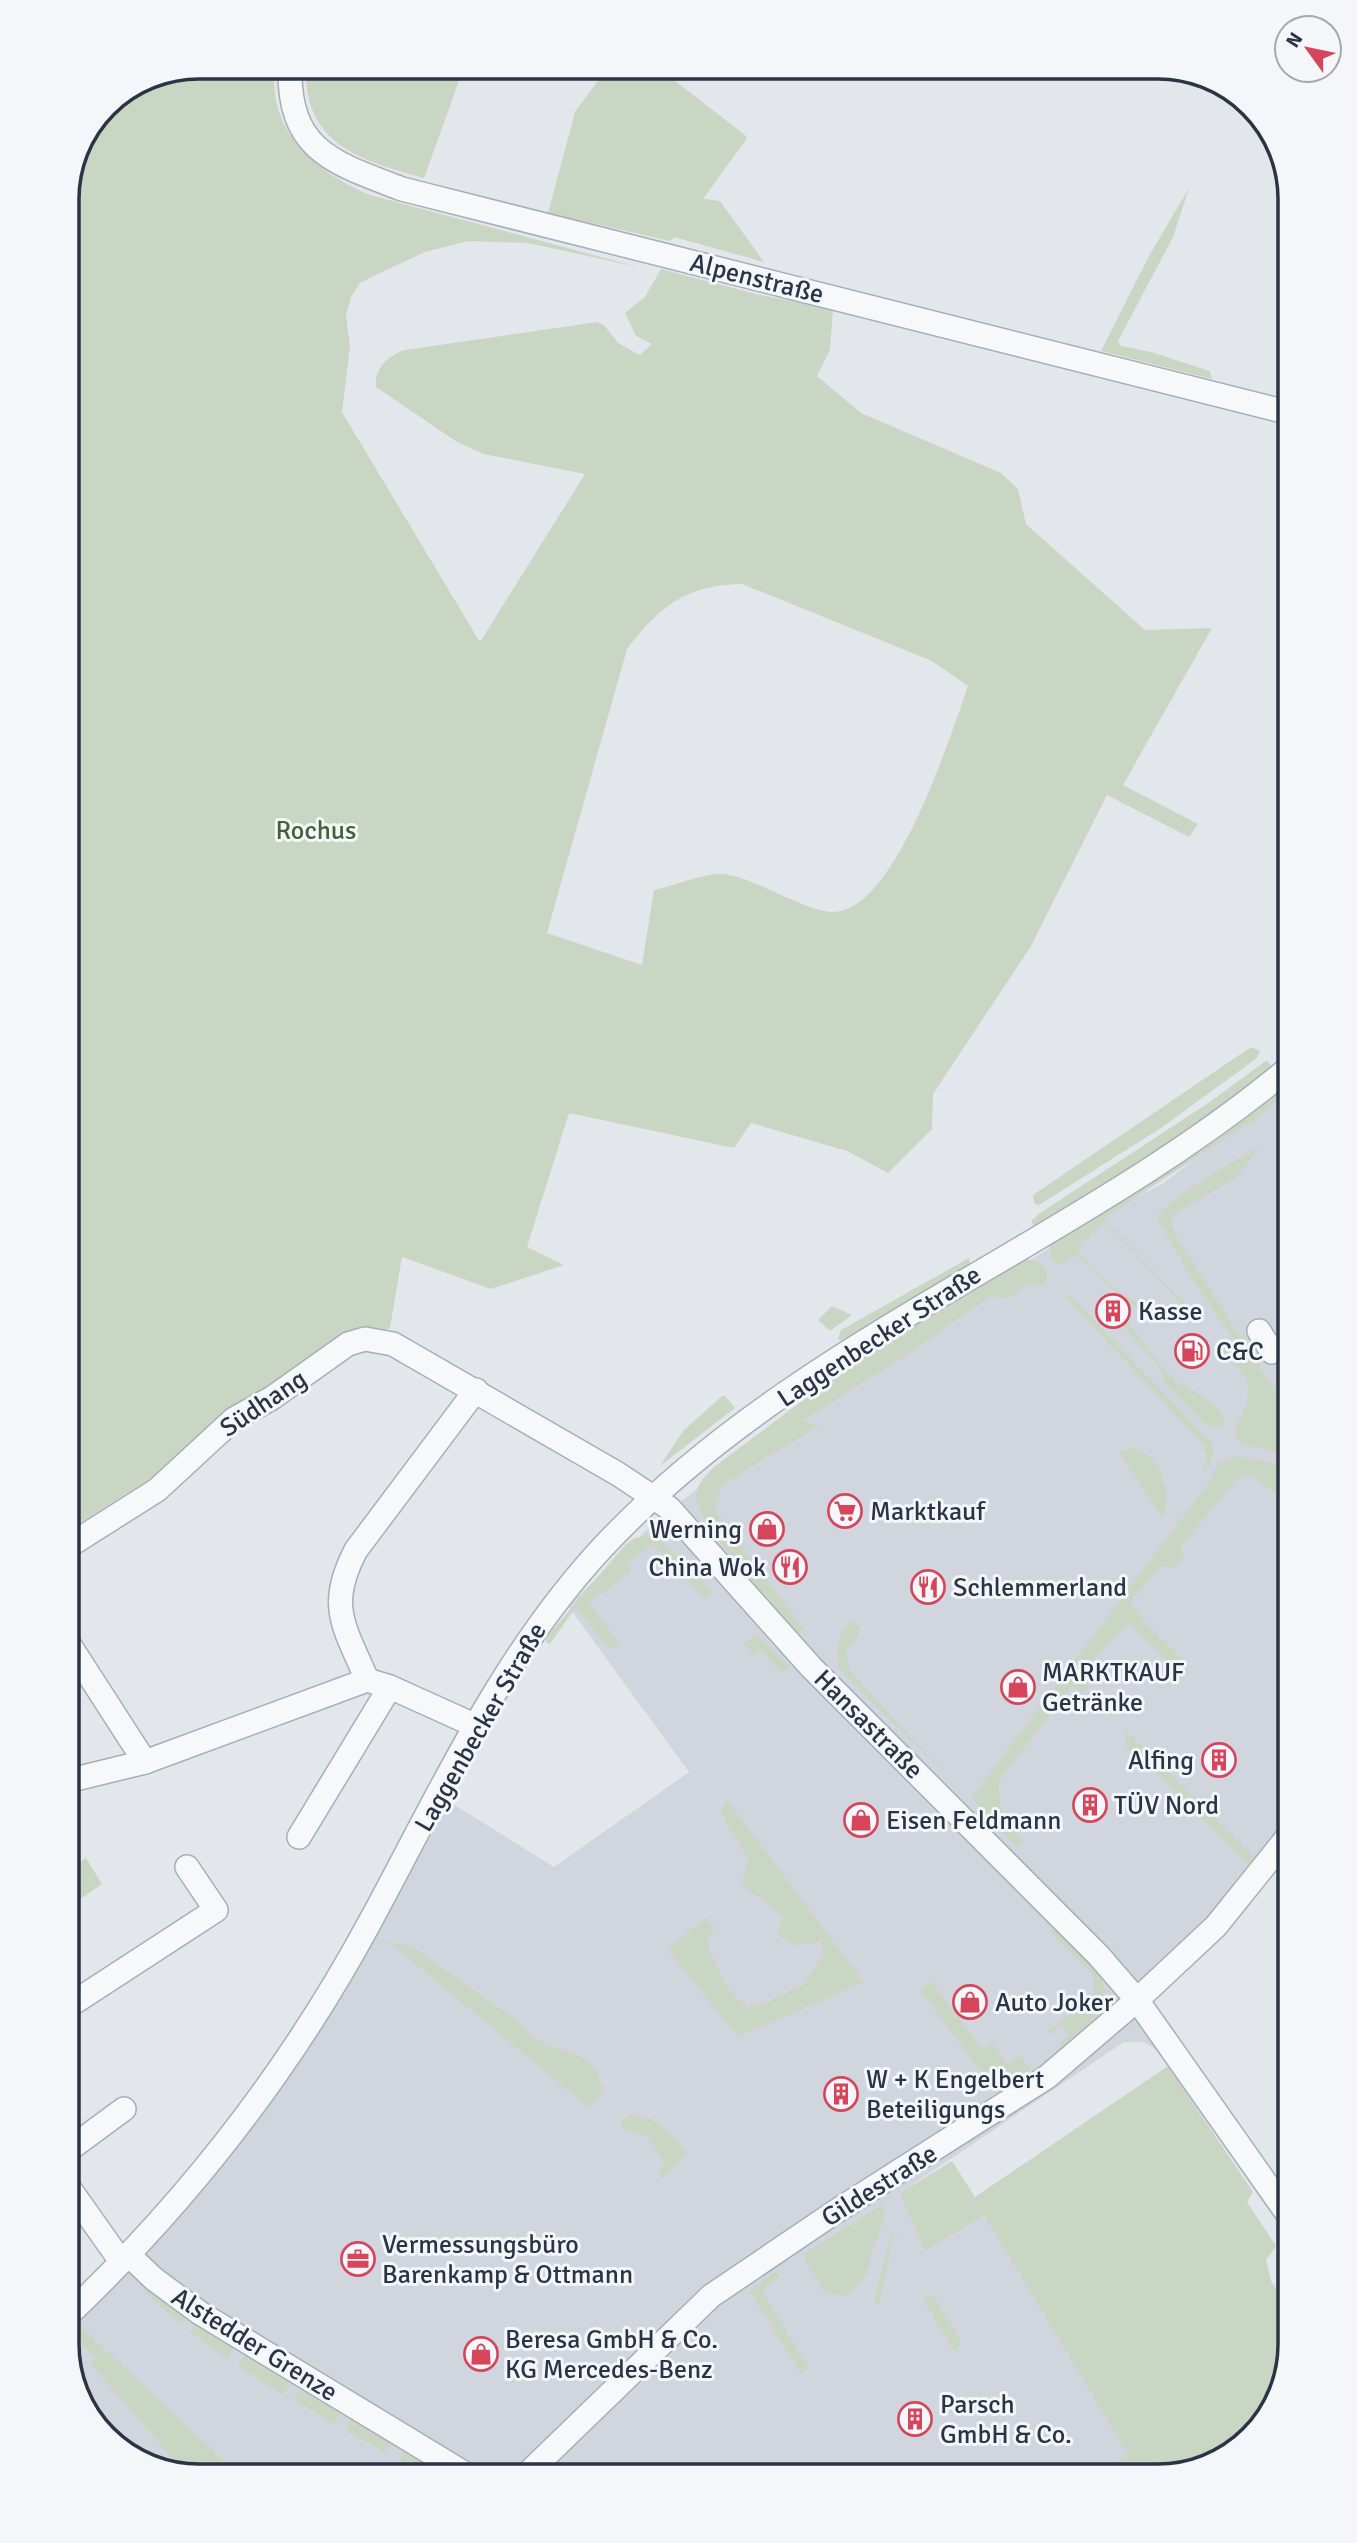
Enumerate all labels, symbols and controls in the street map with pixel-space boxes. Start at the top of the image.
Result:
north arrow [1273,14,1343,84]
text: N [1281,28,1308,52]
street label: Alpenstraße [687,247,827,311]
park label: Rochus [276,815,356,847]
street label: Laggenbecker Straße [772,1259,987,1415]
building icon: Kasse [1094,1292,1132,1330]
place label: Kasse [1138,1296,1202,1328]
fuel station icon: C&C [1173,1332,1211,1370]
place label: C&C [1216,1336,1264,1368]
street label: Südhang [214,1363,313,1444]
supermarket icon: Marktkauf [826,1492,864,1530]
place label: Marktkauf [870,1496,986,1528]
shop icon: Werning [748,1510,786,1548]
place label: Werning [649,1514,742,1546]
restaurant icon: China Wok [771,1548,809,1586]
place label: China Wok [648,1552,766,1584]
restaurant icon: Schlemmerland [909,1568,947,1606]
place label: Schlemmerland [953,1572,1127,1604]
street label: Laggenbecker Straße [408,1617,554,1838]
place label: MARKTKAUF Getränke [1042,1657,1185,1719]
street label: Hansastraße [807,1663,930,1786]
shop icon: MARKTKAUF Getränke [999,1668,1037,1706]
building icon: Alfing [1200,1741,1238,1779]
place label: Alfing [1128,1745,1194,1777]
building icon: TÜV Nord [1071,1786,1109,1824]
place label: TÜV Nord [1114,1790,1219,1822]
shop icon: Eisen Feldmann [842,1801,880,1839]
place label: Eisen Feldmann [886,1805,1061,1837]
shop icon: Auto Joker [951,1983,989,2021]
place label: Auto Joker [995,1987,1114,2019]
place label: W + K Engelbert Beteiligungs [866,2064,1044,2126]
building icon: W + K Engelbert Beteiligungs [822,2075,860,2113]
street label: Gildestraße [816,2138,943,2234]
place label: Vermessungsbüro Barenkamp & Ottmann [382,2229,633,2291]
office icon: Vermessungsbüro Barenkamp & Ottmann [339,2240,377,2278]
street label: Alstedder Grenze [166,2281,343,2409]
place label: Beresa GmbH & Co. KG Mercedes-Benz [505,2324,718,2386]
shop icon: Beresa GmbH & Co. KG Mercedes-Benz [462,2335,500,2373]
place label: Parsch GmbH & Co. [940,2389,1072,2451]
building icon: Parsch GmbH & Co. [896,2400,934,2438]

